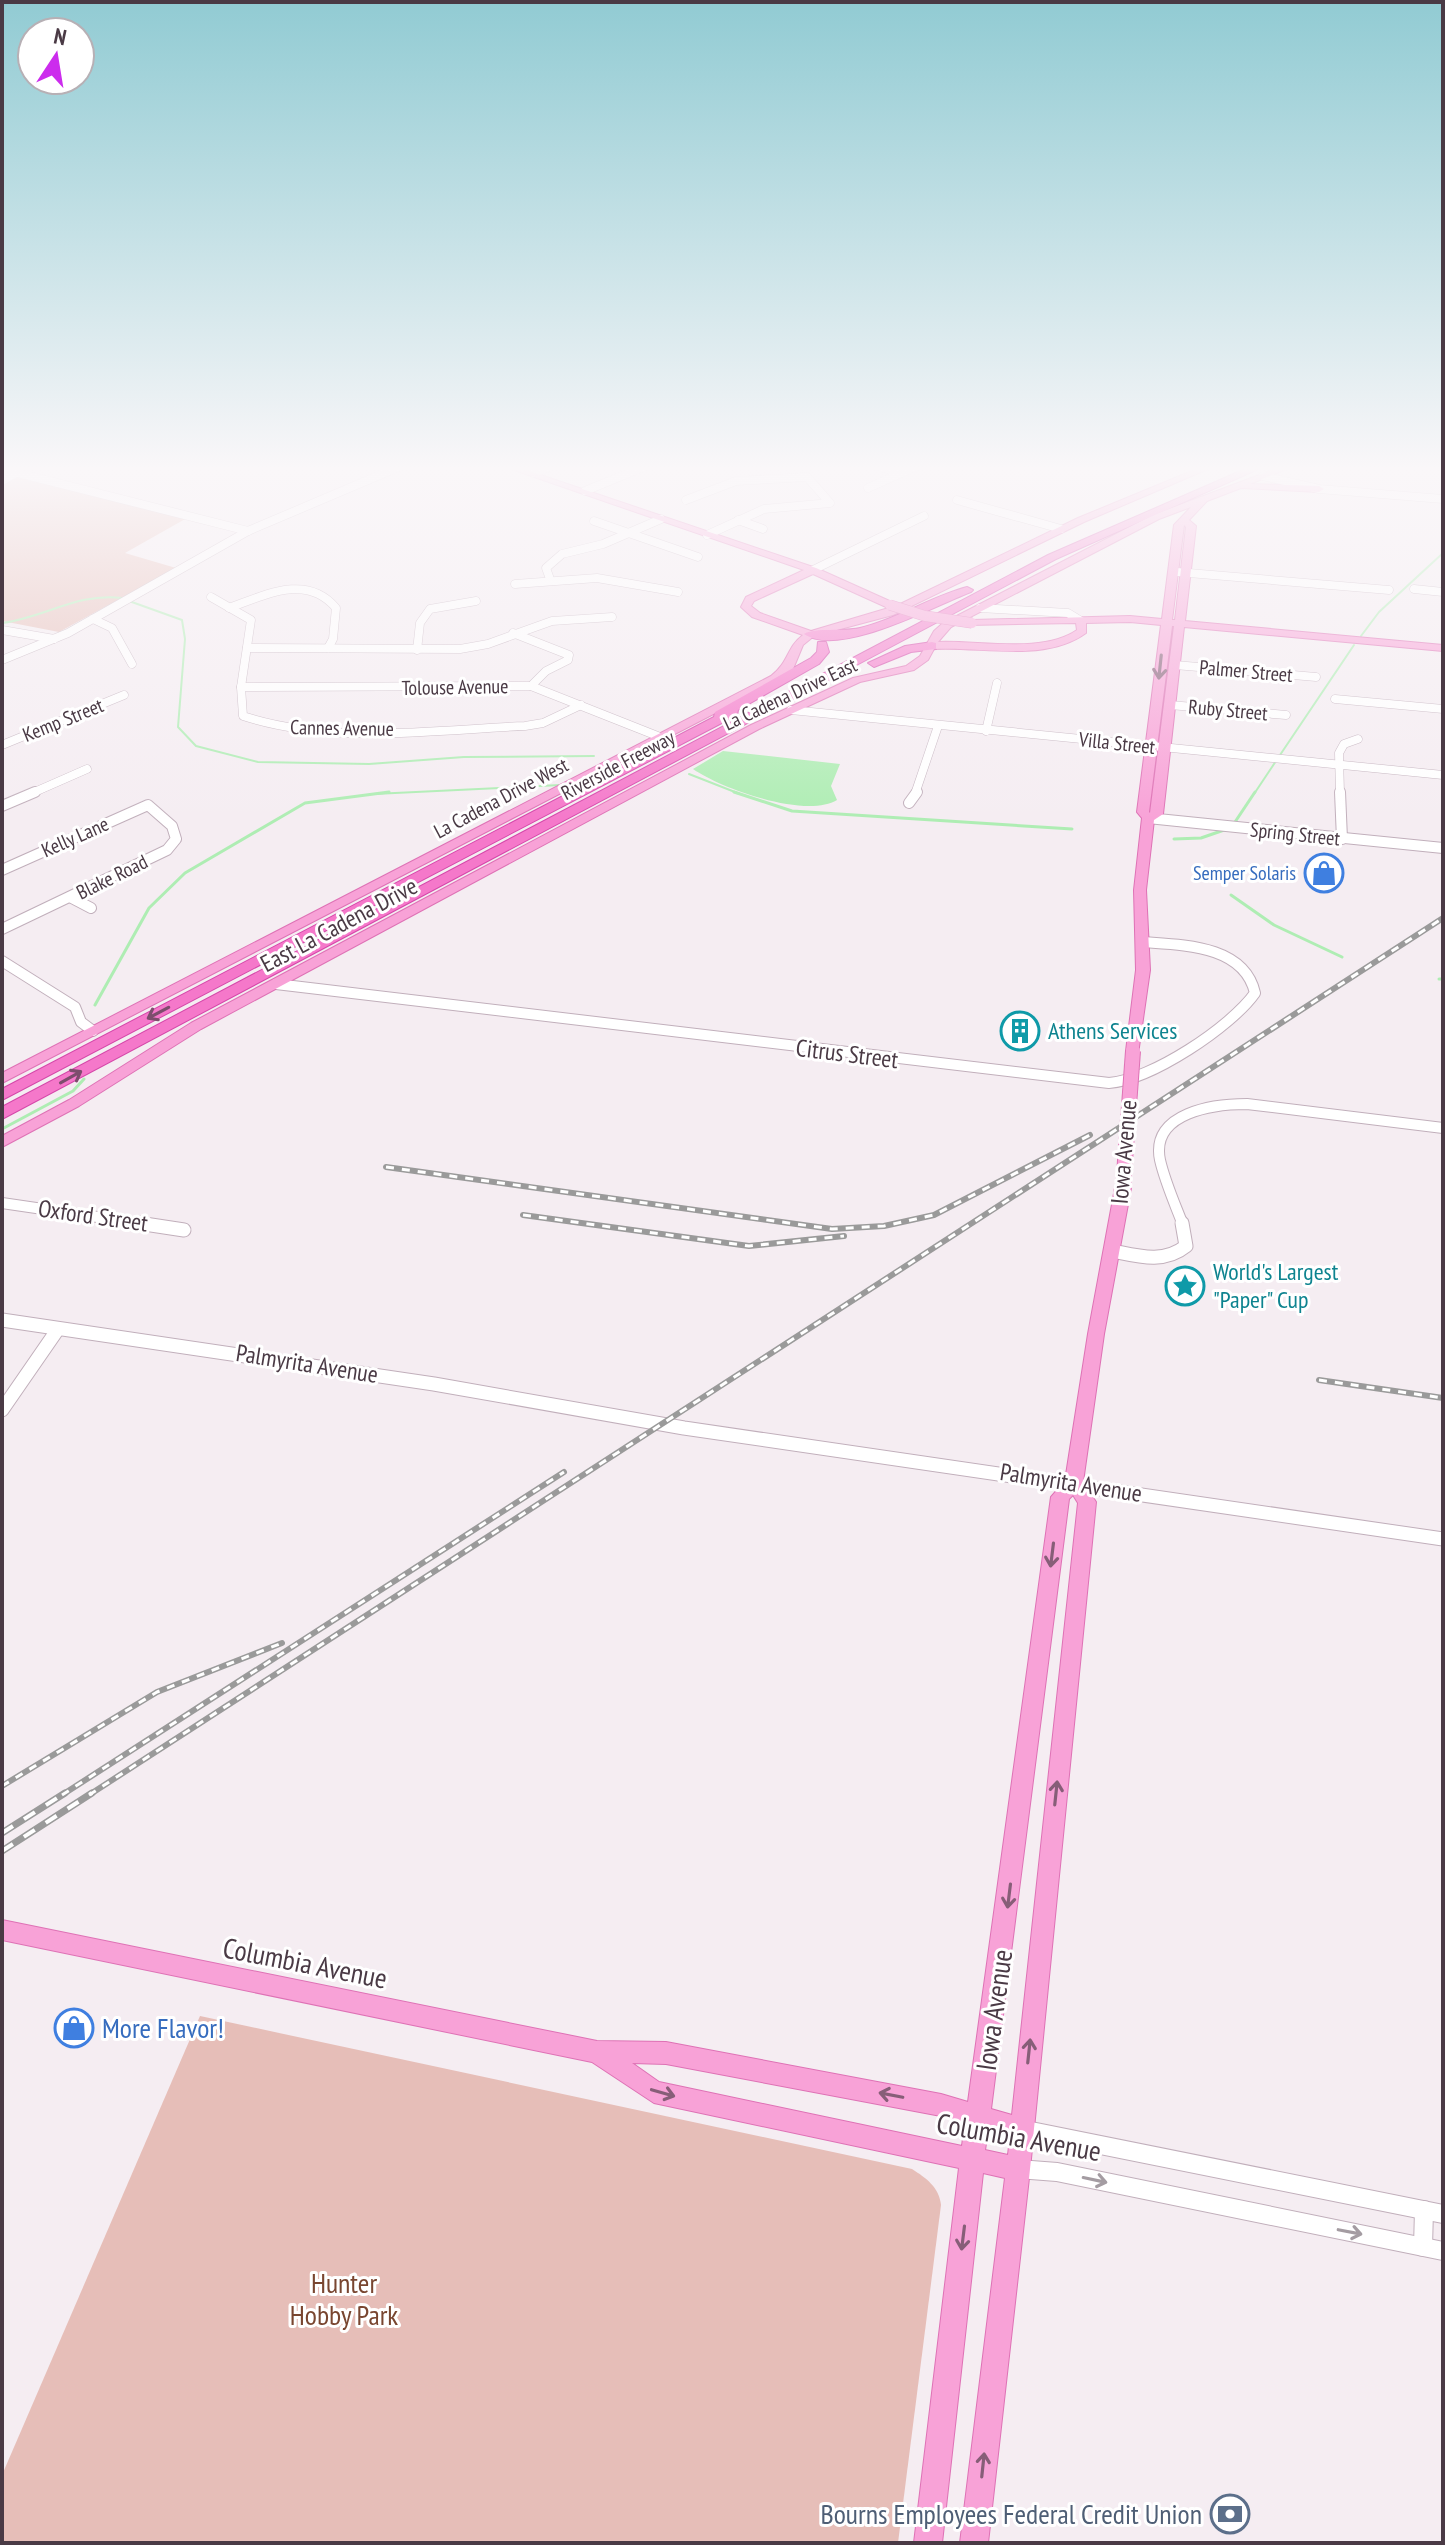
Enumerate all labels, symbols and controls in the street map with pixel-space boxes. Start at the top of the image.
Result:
north arrow [16,16,96,96]
text: N [51,22,69,51]
street label: La Cadena Drive East [719,651,861,736]
one-way arrow [1152,654,1167,679]
street label: Palmer Street [1198,654,1294,688]
street label: Tolouse Avenue [401,673,509,701]
street label: Kemp Street [19,692,108,748]
street label: Ruby Street [1187,694,1269,726]
street label: Cannes Avenue [290,714,394,742]
street label: Riverside Freeway [557,724,680,806]
street label: Villa Street [1077,726,1157,760]
street label: La Cadena Drive West [429,751,573,844]
street label: Kelly Lane [37,811,113,863]
street label: Spring Street [1249,816,1342,852]
street label: Blake Road [72,849,152,905]
shop icon: Semper Solaris [1303,852,1345,894]
place label: Semper Solaris [1193,860,1296,886]
street label: East La Cadena Drive [255,870,423,979]
one-way arrow [147,1006,171,1021]
building icon: Athens Services [999,1010,1041,1052]
place label: Athens Services [1048,1015,1177,1046]
street label: Citrus Street [794,1032,900,1075]
one-way arrow [58,1068,82,1084]
street label: Iowa Avenue [1104,1098,1144,1205]
street label: Oxford Street [36,1192,150,1239]
place label: World's Largest "Paper" Cup [1213,1256,1339,1315]
place icon: World's Largest "Paper" Cup [1164,1265,1206,1307]
street label: Palmyrita Avenue [234,1337,380,1390]
street label: Palmyrita Avenue [998,1456,1144,1509]
one-way arrow [1045,1541,1060,1568]
one-way arrow [1049,1780,1064,1807]
one-way arrow [1001,1883,1016,1908]
street label: Columbia Avenue [220,1928,390,1997]
street label: Iowa Avenue [967,1947,1020,2073]
shop icon: More Flavor! [53,2007,95,2049]
place label: More Flavor! [102,2009,224,2046]
one-way arrow [1021,2038,1036,2065]
one-way arrow [649,2086,675,2101]
one-way arrow [879,2087,904,2102]
street label: Columbia Avenue [934,2104,1104,2169]
one-way arrow [1082,2173,1107,2188]
one-way arrow [956,2224,971,2251]
one-way arrow [1337,2225,1362,2240]
park label: Hunter Hobby Park [290,2264,398,2333]
one-way arrow [975,2453,990,2479]
bank icon: Bourns Employees Federal Credit Union [1209,2493,1251,2535]
place label: Bourns Employees Federal Credit Union [821,2495,1202,2532]

